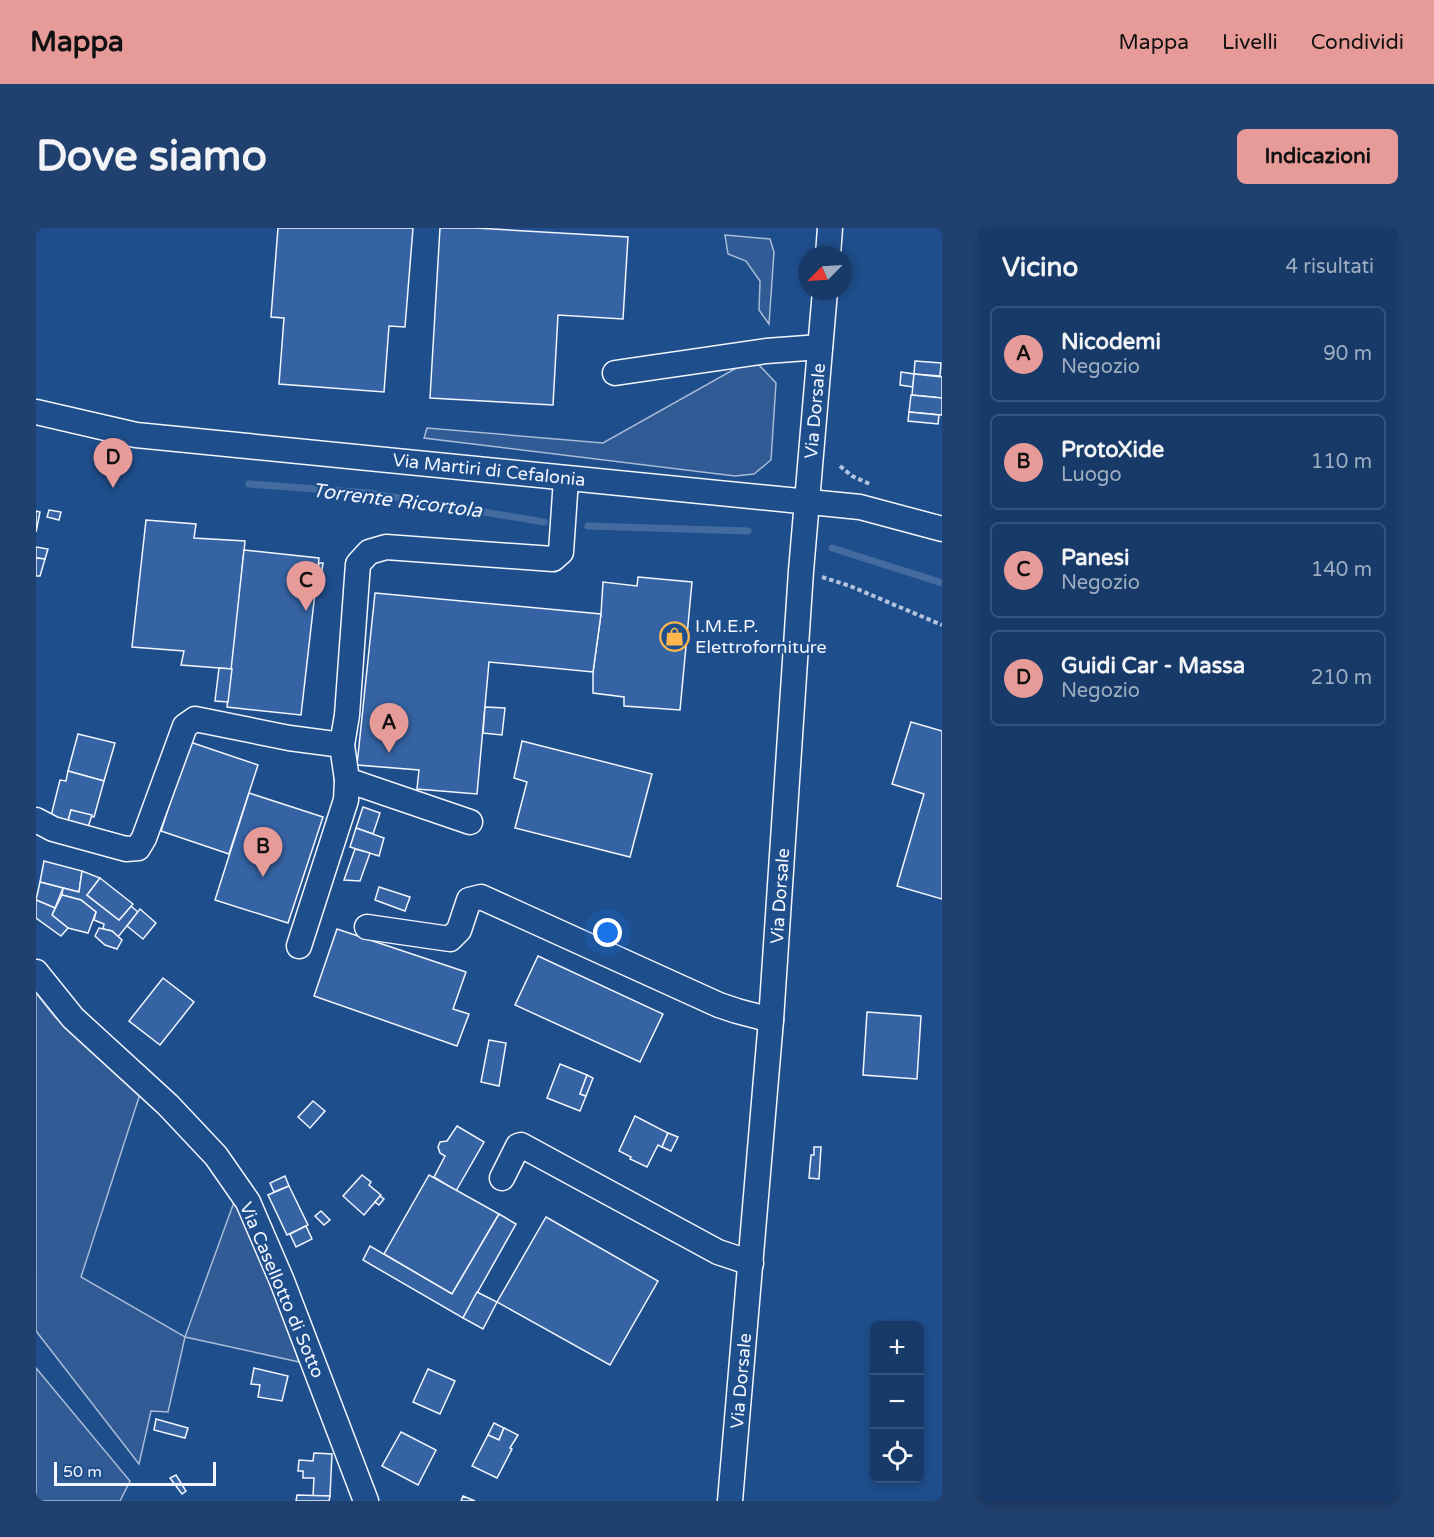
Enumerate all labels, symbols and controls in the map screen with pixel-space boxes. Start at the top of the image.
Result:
text: Mappa [30,25,124,59]
text: Mappa [1119,30,1189,55]
text: Livelli [1222,30,1278,55]
text: Condividi [1311,30,1404,55]
button: Indicazioni [1237,129,1398,184]
text: Dove siamo [36,131,267,182]
north arrow [798,246,852,300]
text: Vicino [1002,252,1078,283]
text: 4 risultati [1286,255,1374,279]
text: Nicodemi [1061,329,1161,355]
text: A [1016,342,1031,366]
text: 90 m [1323,342,1372,366]
text: Negozio [1061,355,1140,379]
street label: Via Dorsale [800,362,830,460]
text: ProtoXide [1061,437,1164,463]
pin: D [94,438,133,488]
street label: Via Martiri di Cefalonia [391,449,587,491]
text: B [1017,450,1030,474]
text: 110 m [1311,450,1372,474]
text: Luogo [1061,463,1122,487]
water label: Torrente Ricortola [311,479,484,523]
text: Panesi [1061,545,1129,571]
text: C [1017,558,1030,582]
text: 140 m [1311,558,1372,582]
pin: C [286,562,326,611]
text: Negozio [1061,571,1140,595]
place label: I.M.E.P. Elettroforniture [695,615,827,658]
shop icon: I.M.E.P. Elettroforniture [658,620,690,652]
text: Guidi Car - Massa [1061,653,1245,679]
text: D [1016,666,1031,690]
text: 210 m [1311,666,1372,690]
text: Negozio [1061,679,1140,703]
pin: A [370,704,408,753]
pin: B [244,828,282,877]
street label: Via Dorsale [766,847,794,945]
your location [593,918,622,947]
street label: Via Casellotto di Sotto [235,1199,329,1381]
map controls [870,1321,924,1483]
button: + [870,1321,924,1375]
street label: Via Dorsale [726,1332,756,1430]
button: − [870,1375,924,1429]
button: locate [870,1429,924,1483]
scale bar [54,1459,216,1486]
text: 50 m [63,1462,102,1482]

